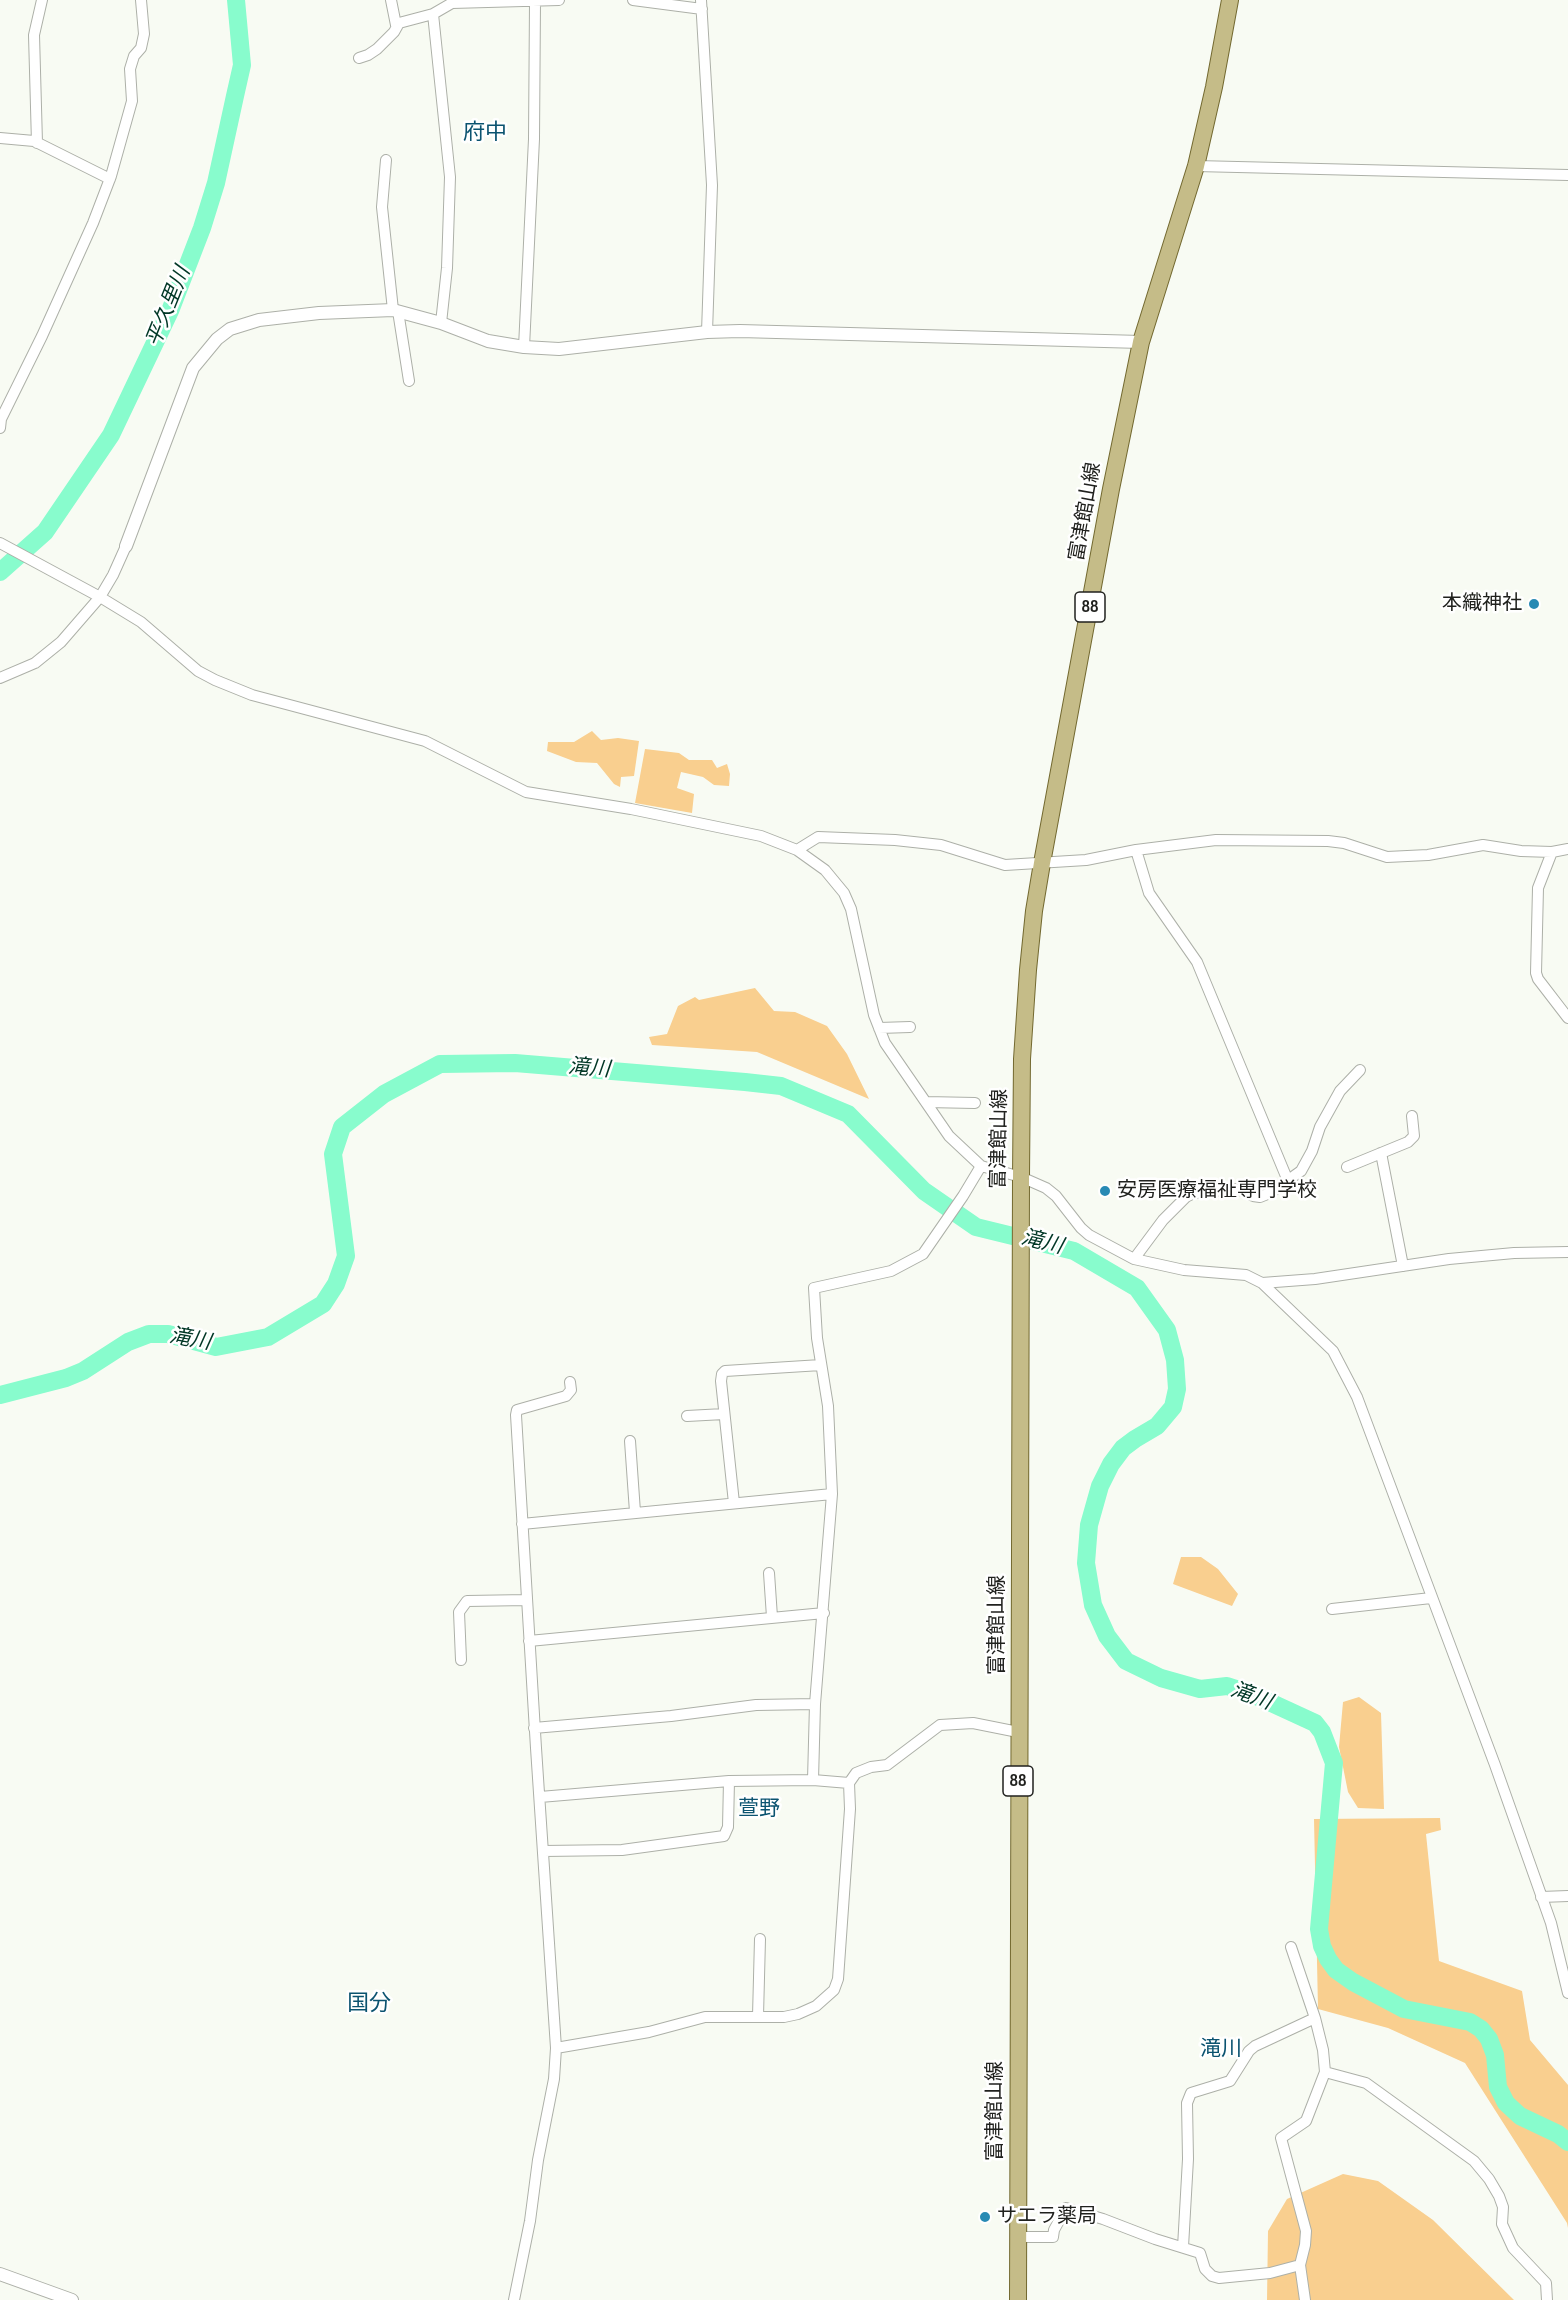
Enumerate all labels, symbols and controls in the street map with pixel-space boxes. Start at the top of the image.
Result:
district label: 府中 [463,120,507,146]
water label: 平久里川 [142,263,196,351]
street label: 富津館山線 [1065,461,1107,563]
road number: 88 [1075,592,1105,622]
place label: 本織神社 [1442,592,1522,616]
marker: 本織神社 [1527,597,1541,611]
water label: 滝川 [567,1055,611,1083]
street label: 富津館山線 [987,1089,1013,1189]
place label: 安房医療福祉専門学校 [1117,1179,1317,1203]
marker: 安房医療福祉専門学校 [1098,1184,1112,1198]
water label: 滝川 [1019,1226,1065,1260]
water label: 滝川 [167,1324,213,1356]
street label: 富津館山線 [986,1575,1010,1675]
water label: 滝川 [1227,1678,1275,1716]
road number: 88 [1003,1766,1033,1796]
district label: 萱野 [738,1797,780,1823]
district label: 国分 [347,1991,391,2017]
district label: 滝川 [1200,2037,1242,2063]
street label: 富津館山線 [984,2061,1008,2161]
place label: サエラ薬局 [997,2205,1097,2229]
marker: サエラ薬局 [978,2210,992,2224]

